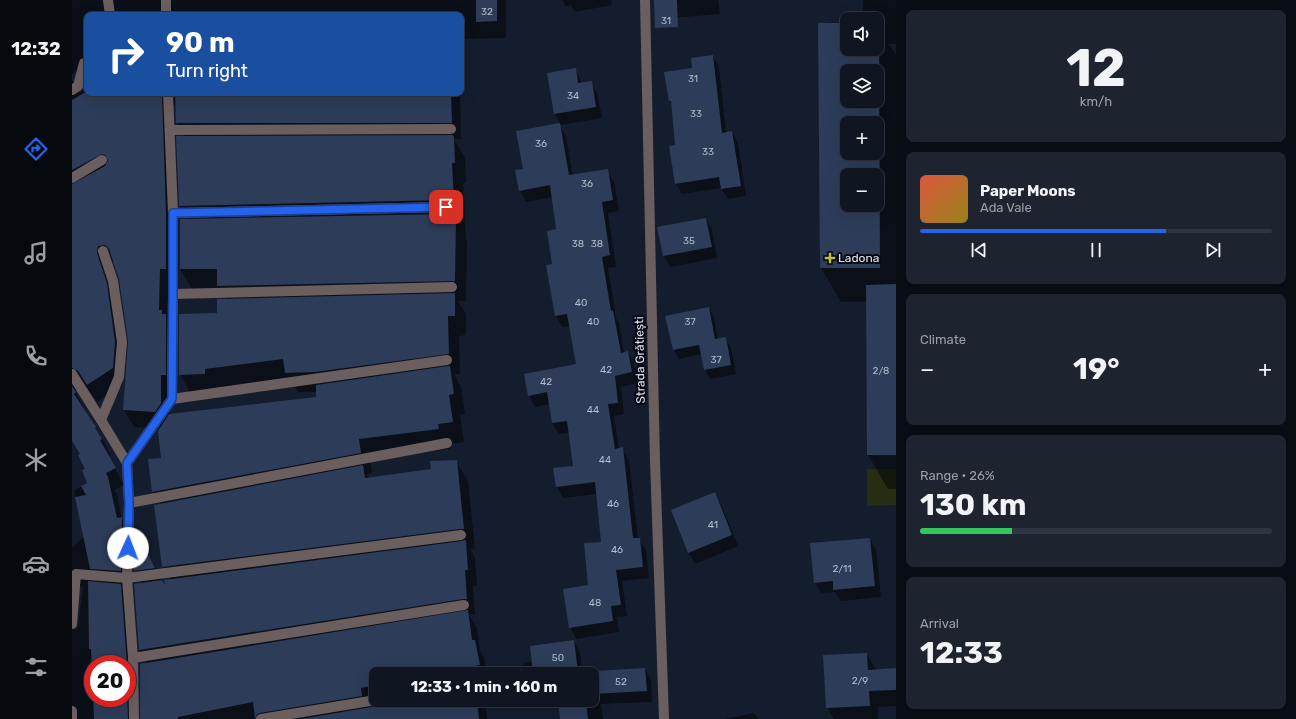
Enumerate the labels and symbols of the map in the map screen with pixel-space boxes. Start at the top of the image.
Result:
house number: 32 [481,6,493,18]
house number: 31 [661,15,671,27]
house number: 31 [688,73,698,85]
house number: 34 [567,90,579,102]
house number: 33 [690,108,702,120]
house number: 36 [535,138,547,150]
house number: 33 [702,146,714,158]
house number: 36 [581,178,593,190]
pin [429,190,463,224]
house number: 35 [683,235,695,247]
house number: 38 [572,238,584,250]
house number: 38 [591,238,603,250]
place label: Ladona [838,251,879,265]
marker: Ladona [825,253,835,263]
house number: 40 [575,297,587,309]
house number: 40 [587,316,599,328]
street label: Strada Grătiești [632,316,648,404]
house number: 37 [684,316,696,328]
house number: 37 [710,354,722,366]
house number: 42 [600,364,612,376]
house number: 2/8 [873,365,889,377]
house number: 42 [540,376,552,388]
house number: 44 [587,404,599,416]
house number: 44 [599,454,611,466]
house number: 46 [607,498,619,510]
house number: 41 [708,519,718,531]
position arrow [107,527,149,569]
house number: 46 [611,544,623,556]
house number: 2/11 [832,563,852,575]
house number: 48 [589,597,601,609]
house number: 50 [552,652,564,664]
speed limit sign: 20 [84,655,136,707]
house number: 2/9 [852,675,868,687]
house number: 52 [615,676,627,688]

